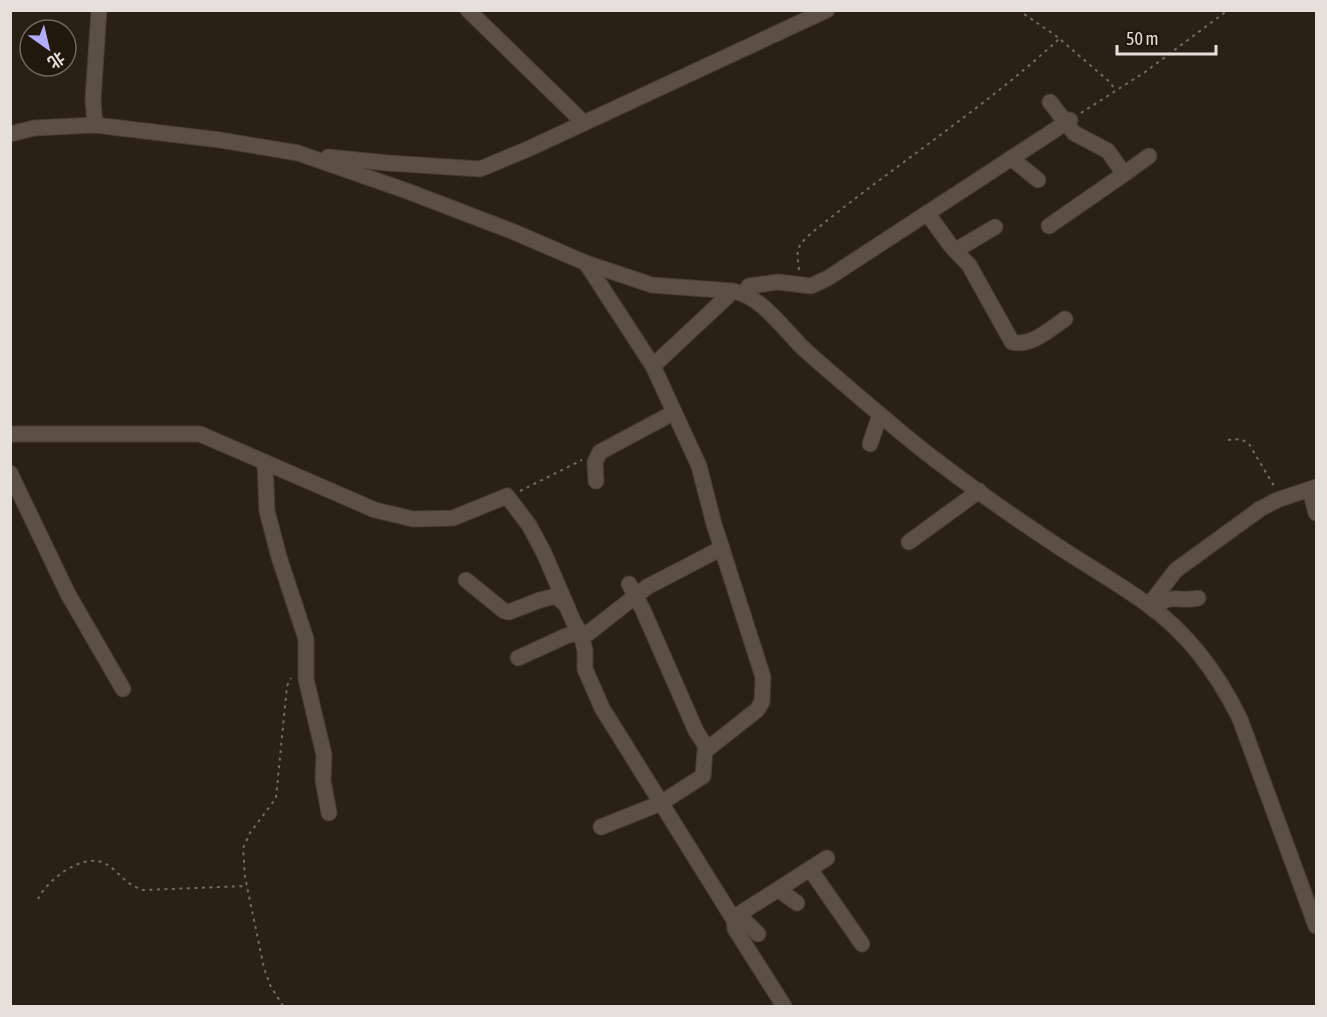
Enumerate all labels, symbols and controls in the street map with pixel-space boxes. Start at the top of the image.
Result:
north arrow [18,18,78,78]
scale bar [1117,18,1216,56]
text: 50 m [1126,28,1158,49]
text: 北 [45,48,68,72]

